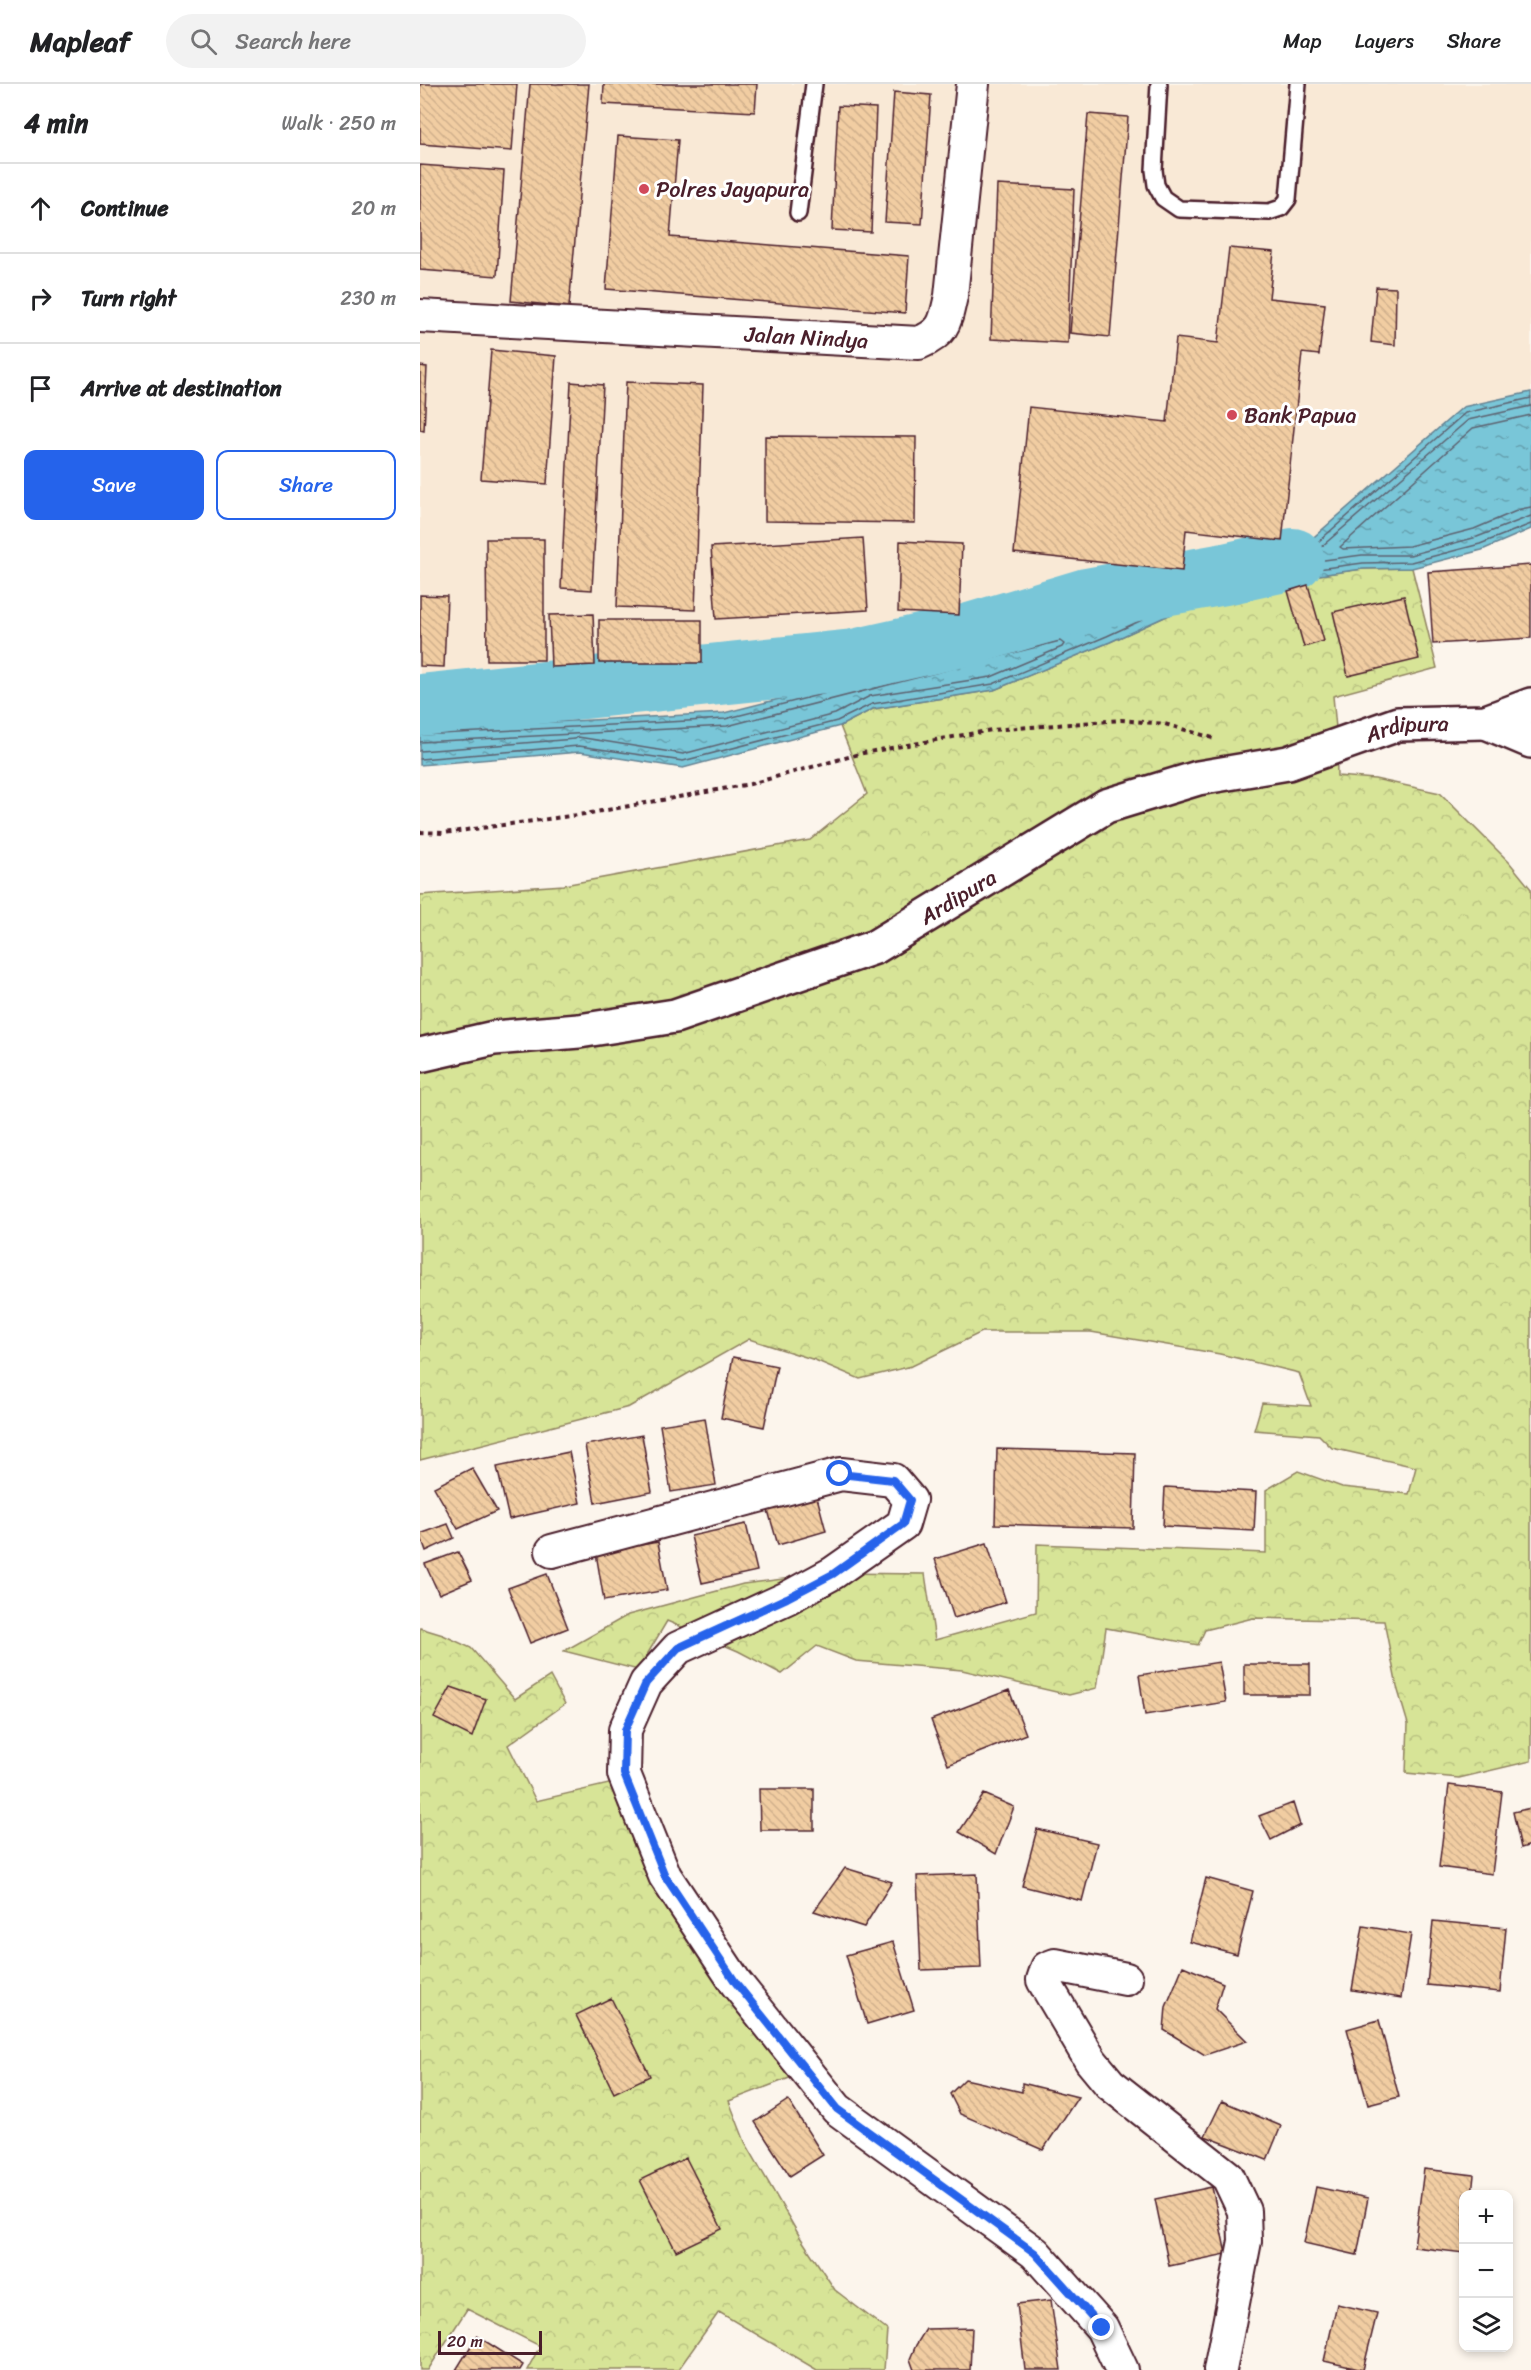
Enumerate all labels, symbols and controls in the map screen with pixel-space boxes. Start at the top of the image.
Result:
search box [166,14,586,68]
text: Mapleaf [30,17,130,66]
text: Search here [235,22,351,61]
text: Map [1283,22,1322,60]
text: Layers [1355,22,1414,60]
text: Share [1447,22,1501,60]
icon: search [187,25,220,58]
text: 4 min [24,100,88,146]
text: Walk · 250 m [282,106,396,141]
place label: Polres Jayapura [656,170,809,209]
marker: Polres Jayapura [637,182,651,196]
text: Continue [81,189,169,228]
text: 20 m [351,191,396,226]
icon: ahead [24,192,57,225]
text: Turn right [81,279,176,318]
text: 230 m [340,281,396,316]
icon: right [24,282,57,315]
street label: Jalan Nindya [743,315,869,360]
text: Arrive at destination [81,369,282,408]
icon: arrive [24,372,57,405]
place label: Bank Papua [1244,396,1357,435]
marker: Bank Papua [1225,408,1239,422]
button: Save [24,450,204,520]
button: Share [216,450,396,520]
street label: Ardipura [1359,704,1449,755]
street label: Ardipura [911,858,1004,936]
route start [826,1460,852,1486]
map controls [1459,2190,1513,2352]
button: + [1459,2190,1513,2244]
button: − [1459,2244,1513,2298]
button: layers [1459,2298,1513,2352]
route end [1088,2314,1114,2340]
text: 20 m [447,2327,483,2356]
scale bar [438,2328,542,2356]

